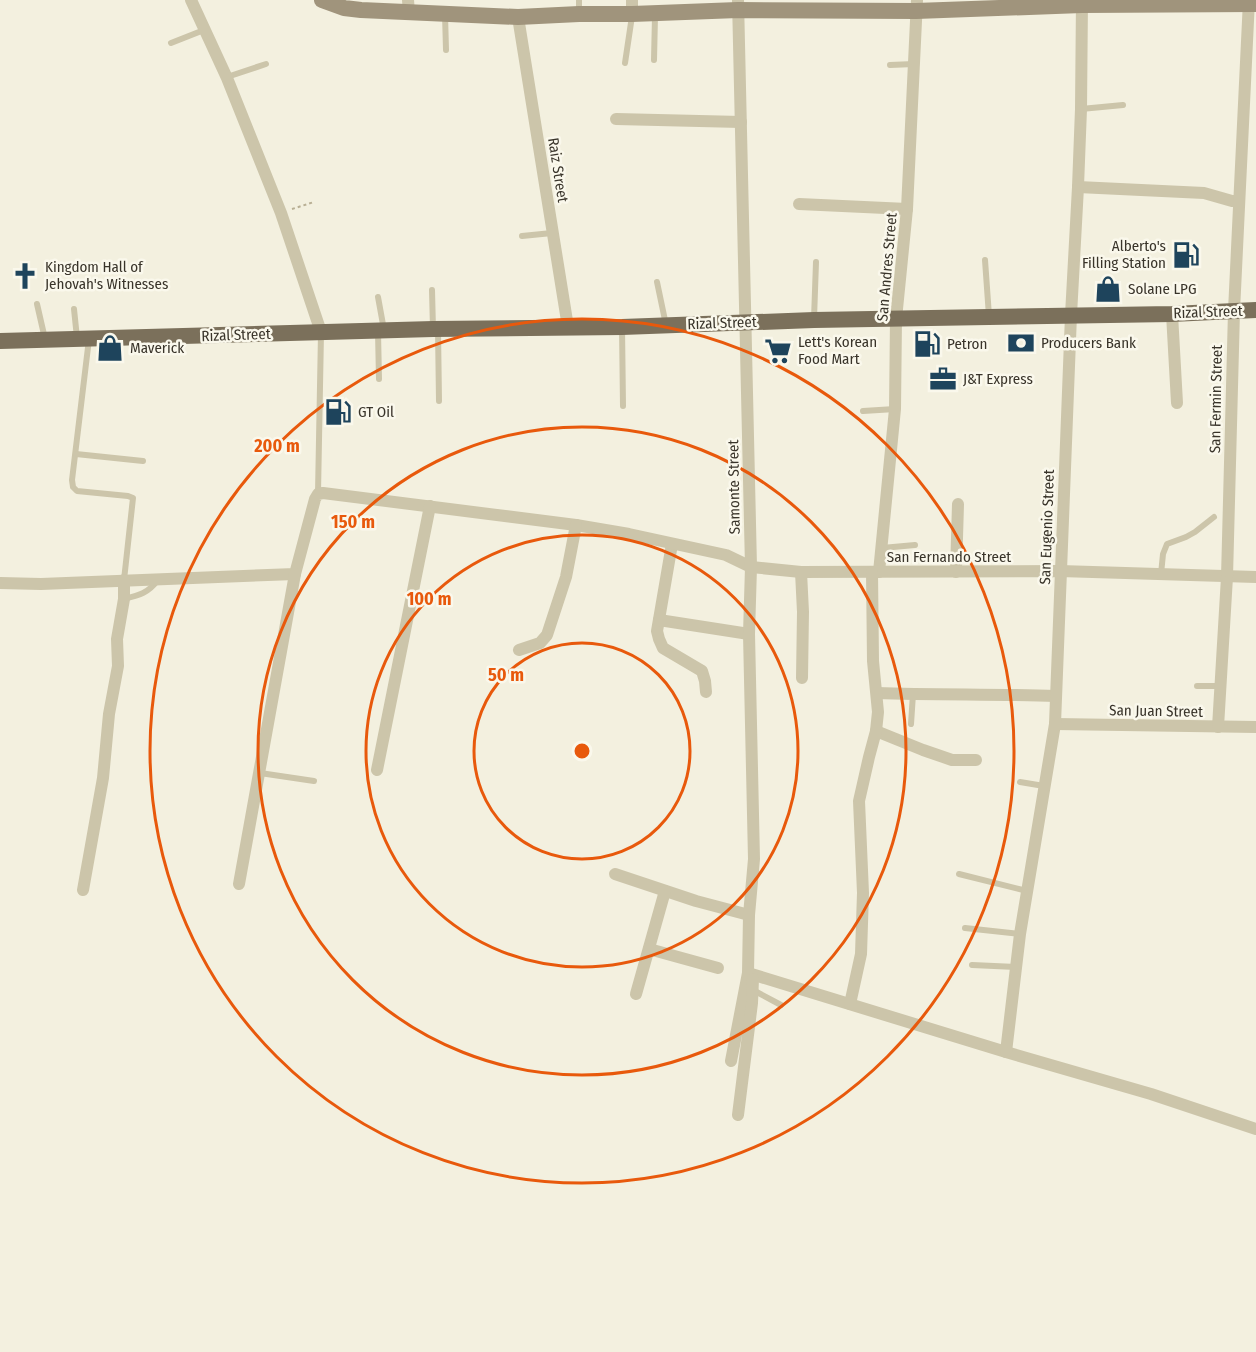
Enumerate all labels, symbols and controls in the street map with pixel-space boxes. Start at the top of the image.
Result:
street label: Raiz Street [544,136,572,204]
street label: San Andres Street [873,212,901,322]
place label: Alberto's Filling Station [1082,237,1166,272]
fuel station icon: Alberto's Filling Station [1171,240,1201,270]
place label: Kingdom Hall of Jehovah's Witnesses [45,258,168,293]
church icon: Kingdom Hall of Jehovah's Witnesses [10,261,40,291]
shop icon: Solane LPG [1093,274,1123,304]
place label: Solane LPG [1128,280,1197,298]
street label: Rizal Street [1173,302,1243,322]
street label: Rizal Street [687,313,757,333]
street label: Rizal Street [201,325,271,345]
bank icon: Producers Bank [1006,328,1036,358]
fuel station icon: Petron [912,329,942,359]
shop icon: Maverick [95,333,125,363]
place label: Lett's Korean Food Mart [798,333,877,368]
place label: Producers Bank [1041,334,1136,352]
place label: Petron [947,335,987,353]
supermarket icon: Lett's Korean Food Mart [763,336,793,366]
place label: Maverick [130,339,184,357]
street label: San Fermin Street [1206,344,1226,453]
office icon: J&T Express [928,364,958,394]
place label: J&T Express [963,370,1033,388]
fuel station icon: GT Oil [323,397,353,427]
place label: GT Oil [358,403,394,421]
text: 200 m [253,435,300,457]
street label: Samonte Street [724,439,744,534]
street label: San Eugenio Street [1036,469,1058,585]
text: 150 m [331,511,375,533]
street label: San Fernando Street [887,548,1011,566]
text: 100 m [407,588,451,610]
text: 50 m [488,664,524,686]
street label: San Juan Street [1109,701,1203,721]
centre of rings [572,741,592,761]

